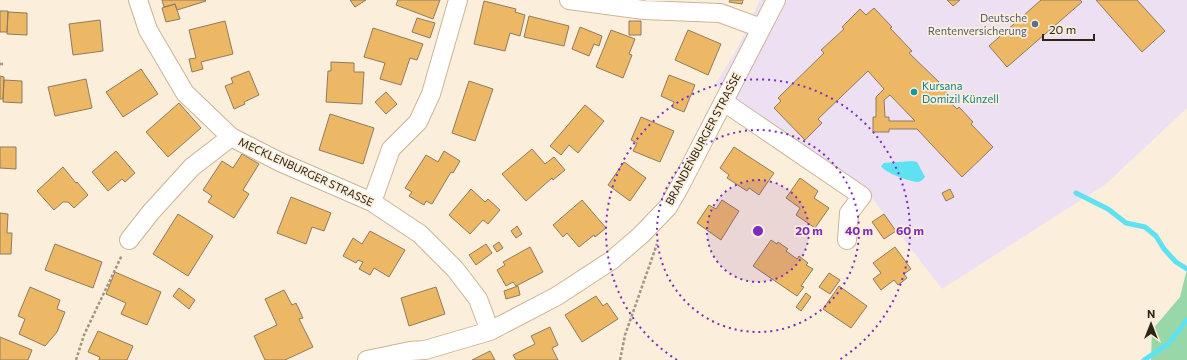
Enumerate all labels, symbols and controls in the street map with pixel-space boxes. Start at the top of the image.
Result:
place label: Deutsche Rentenversicherung [928,11,1027,37]
scale bar [1043,16,1094,42]
marker: Deutsche Rentenversicherung [1030,19,1040,29]
text: 20 m [1049,22,1076,36]
street label: BRANDENBURGER STRASSE [662,71,743,207]
place label: Kursana Domizil Künzell [922,79,999,105]
marker: Kursana Domizil Künzell [909,87,919,97]
street label: MECKLENBURGER STRASSE [237,135,376,209]
text: 20 m [795,223,823,237]
text: 40 m [845,223,873,237]
text: 60 m [896,223,924,237]
centre of rings [751,224,765,238]
north arrow [1131,304,1171,344]
text: N [1147,307,1155,320]

